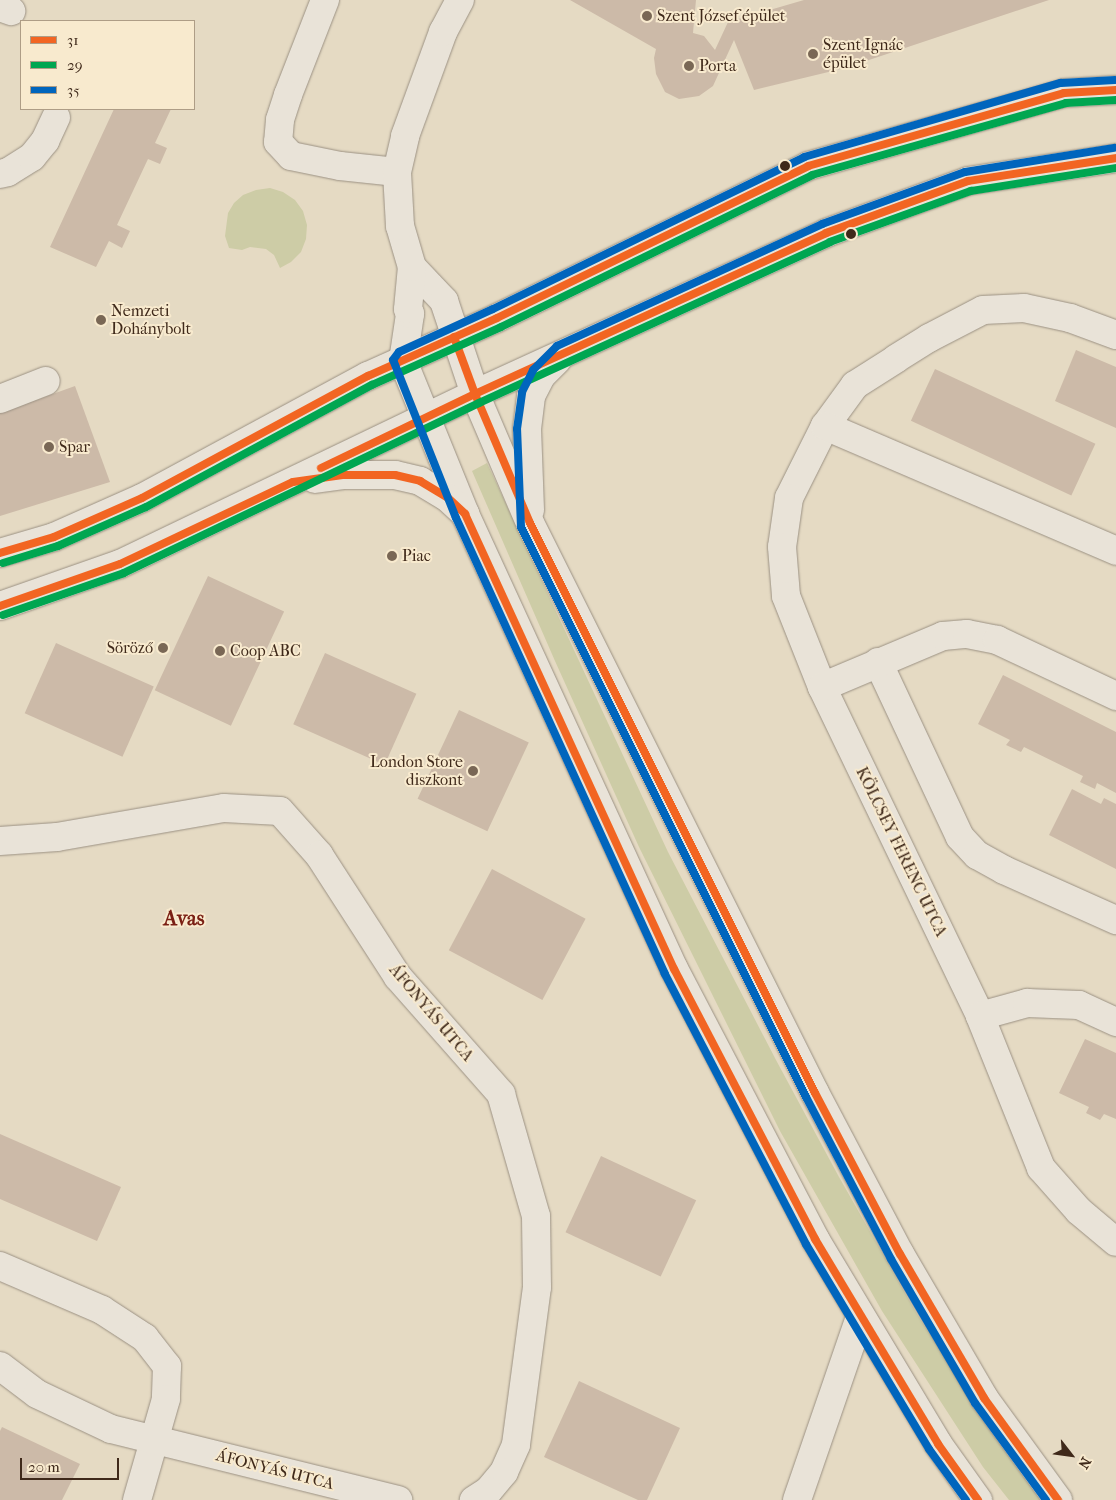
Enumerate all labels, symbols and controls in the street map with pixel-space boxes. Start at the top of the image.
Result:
place label: Szent József épület [657,6,785,26]
marker: Szent József épület [641,10,653,22]
legend [20,20,195,110]
text: 31 [67,31,79,49]
place label: Szent Ignác épület [823,35,903,73]
marker: Szent Ignác épület [807,48,819,60]
text: 29 [67,56,83,74]
place label: Porta [699,56,736,76]
marker: Porta [683,60,695,72]
text: 35 [67,81,80,99]
unlabelled marker [780,161,790,171]
unlabelled marker [846,229,856,239]
place label: Nemzeti Dohánybolt [111,301,191,339]
marker: Nemzeti Dohánybolt [95,314,107,326]
place label: Spar [59,437,90,457]
marker: Spar [43,441,55,453]
place label: Piac [402,546,431,566]
marker: Piac [386,550,398,562]
place label: Söröző [107,638,153,658]
place label: Coop ABC [230,641,301,661]
marker: Söröző [157,642,169,654]
marker: Coop ABC [214,645,226,657]
place label: London Store diszkont [370,752,463,790]
street label: KÖLCSEY FERENC UTCA [852,764,950,940]
marker: London Store diszkont [467,765,479,777]
district label: Avas [164,905,204,931]
street label: ÁFONYÁS UTCA [385,961,477,1065]
north arrow [1046,1430,1096,1480]
street label: ÁFONYÁS UTCA [214,1446,336,1494]
scale bar [22,1448,121,1480]
text: N [1074,1454,1094,1472]
text: 20 m [28,1458,60,1476]

